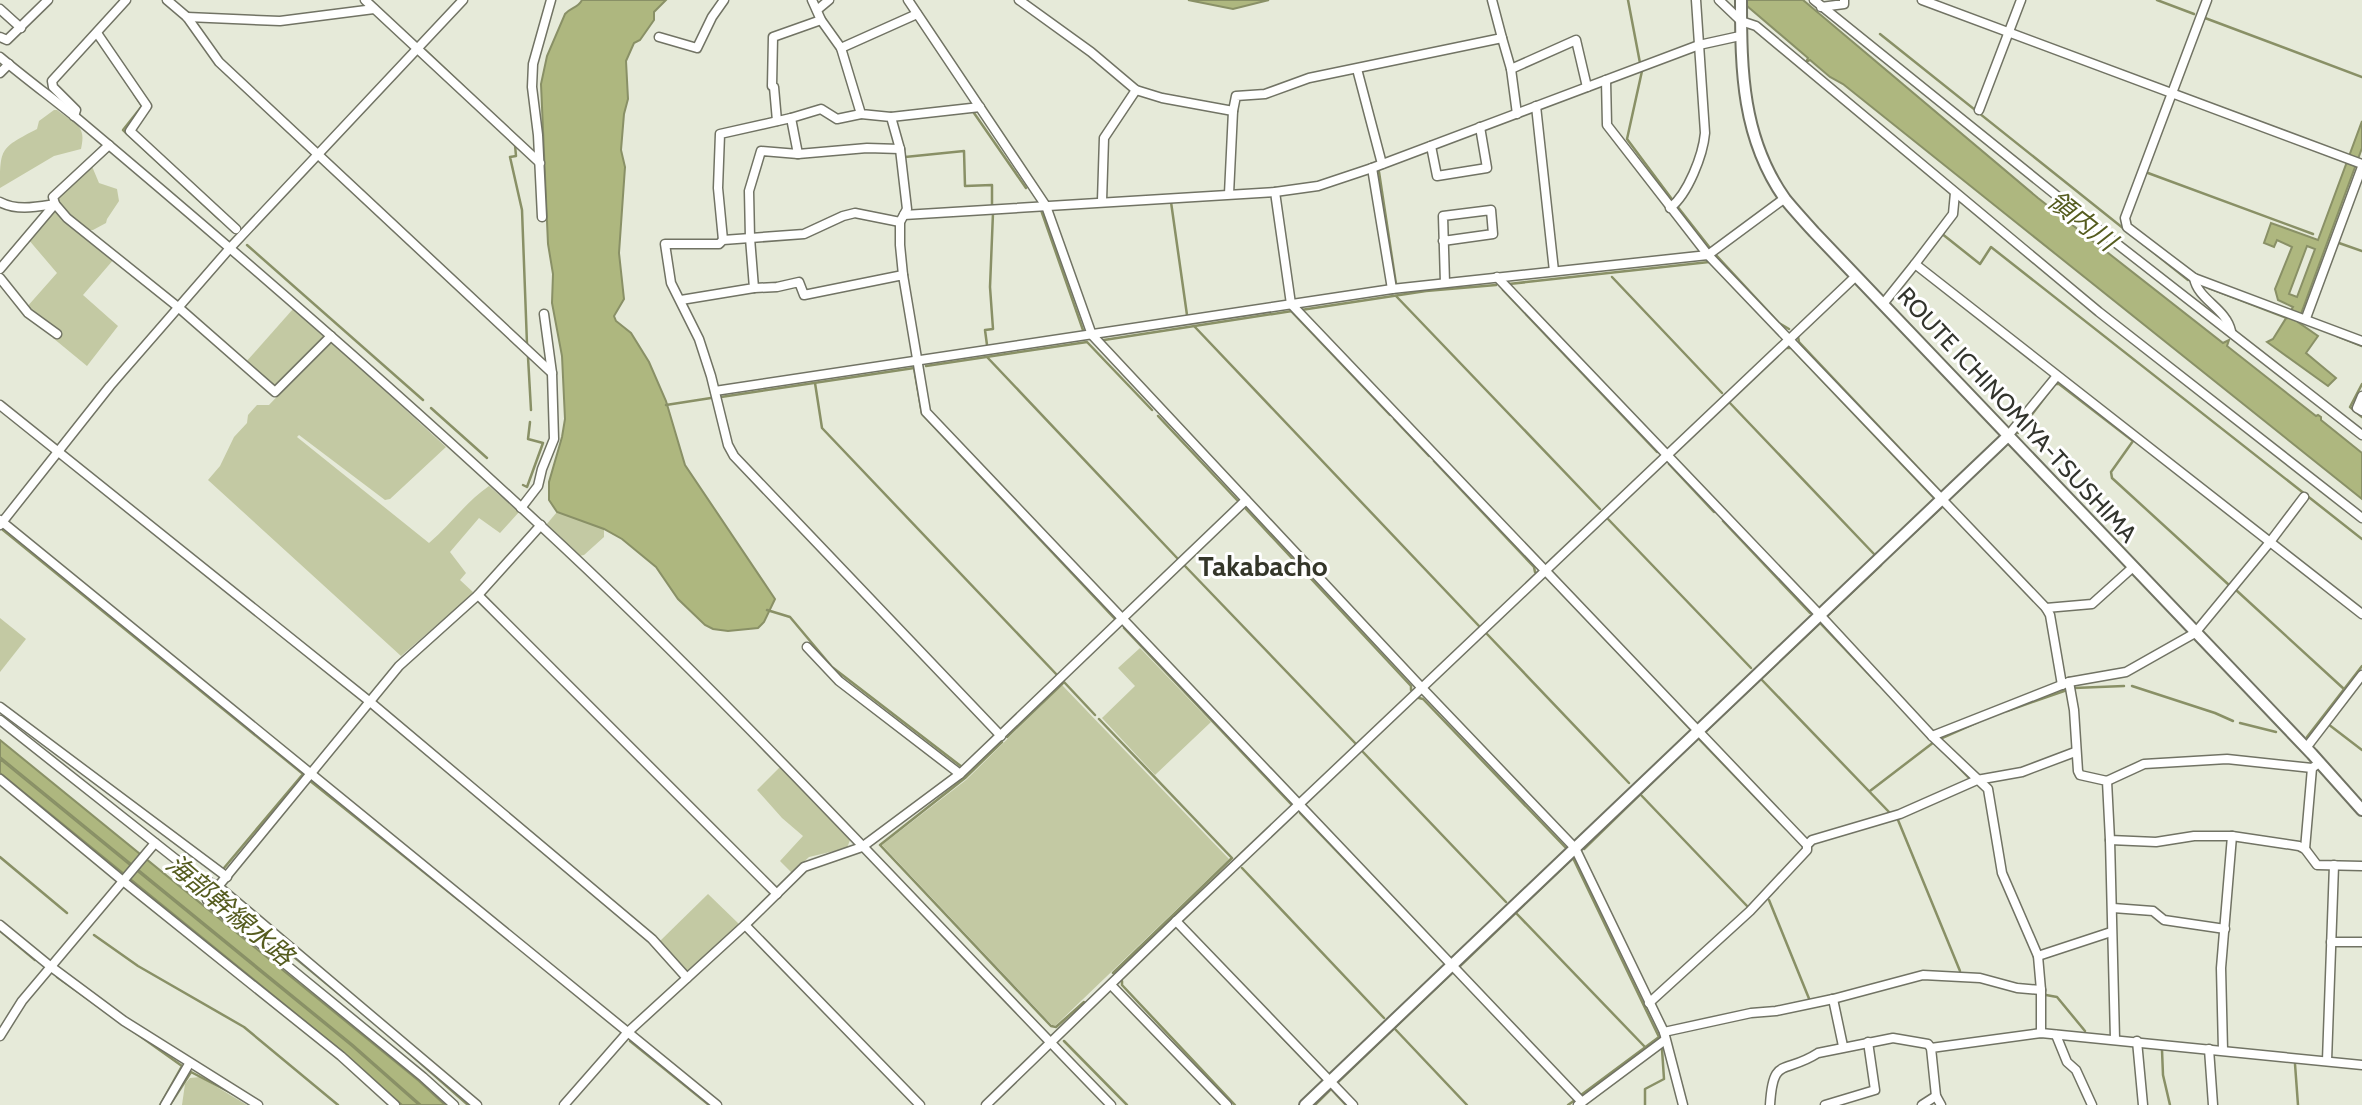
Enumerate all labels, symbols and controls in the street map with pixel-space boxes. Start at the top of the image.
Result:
water label: 領内川 [2041,184,2125,259]
street label: ROUTE ICHINOMIYA-TSUSHIMA [1891,281,2143,548]
district label: Takabacho [1198,549,1328,583]
water label: 海部幹線水路 [160,848,302,974]

